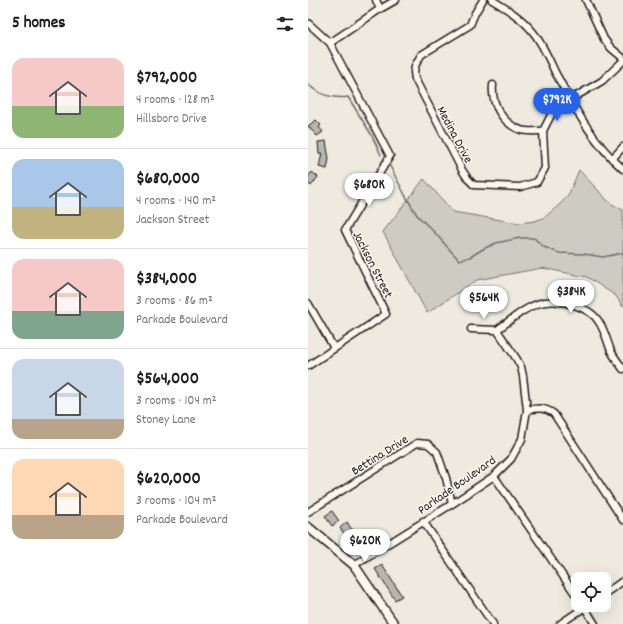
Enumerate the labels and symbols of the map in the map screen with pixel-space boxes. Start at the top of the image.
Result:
pin: $792K [529,88,585,122]
street label: Medina Drive [431,103,477,167]
pin: $680K [341,173,397,207]
street label: Jackson Street [347,228,397,302]
pin: $384K [543,280,599,314]
pin: $564K [456,286,512,320]
street label: Bettina Drive [348,431,413,481]
street label: Parkade Boulevard [414,452,501,520]
pin: $620K [337,529,393,563]

